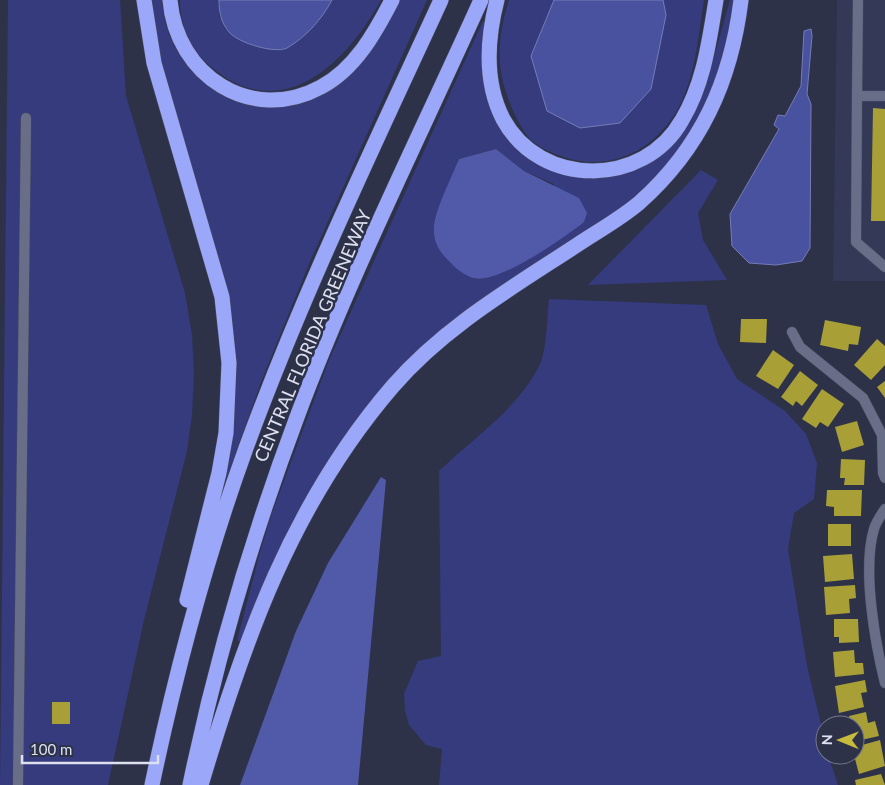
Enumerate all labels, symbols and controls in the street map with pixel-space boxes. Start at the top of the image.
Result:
street label: CENTRAL FLORIDA GREENEWAY [249,205,376,465]
north arrow [815,715,865,765]
scale bar [22,732,159,764]
text: N [818,734,835,745]
text: 100 m [30,740,72,758]

